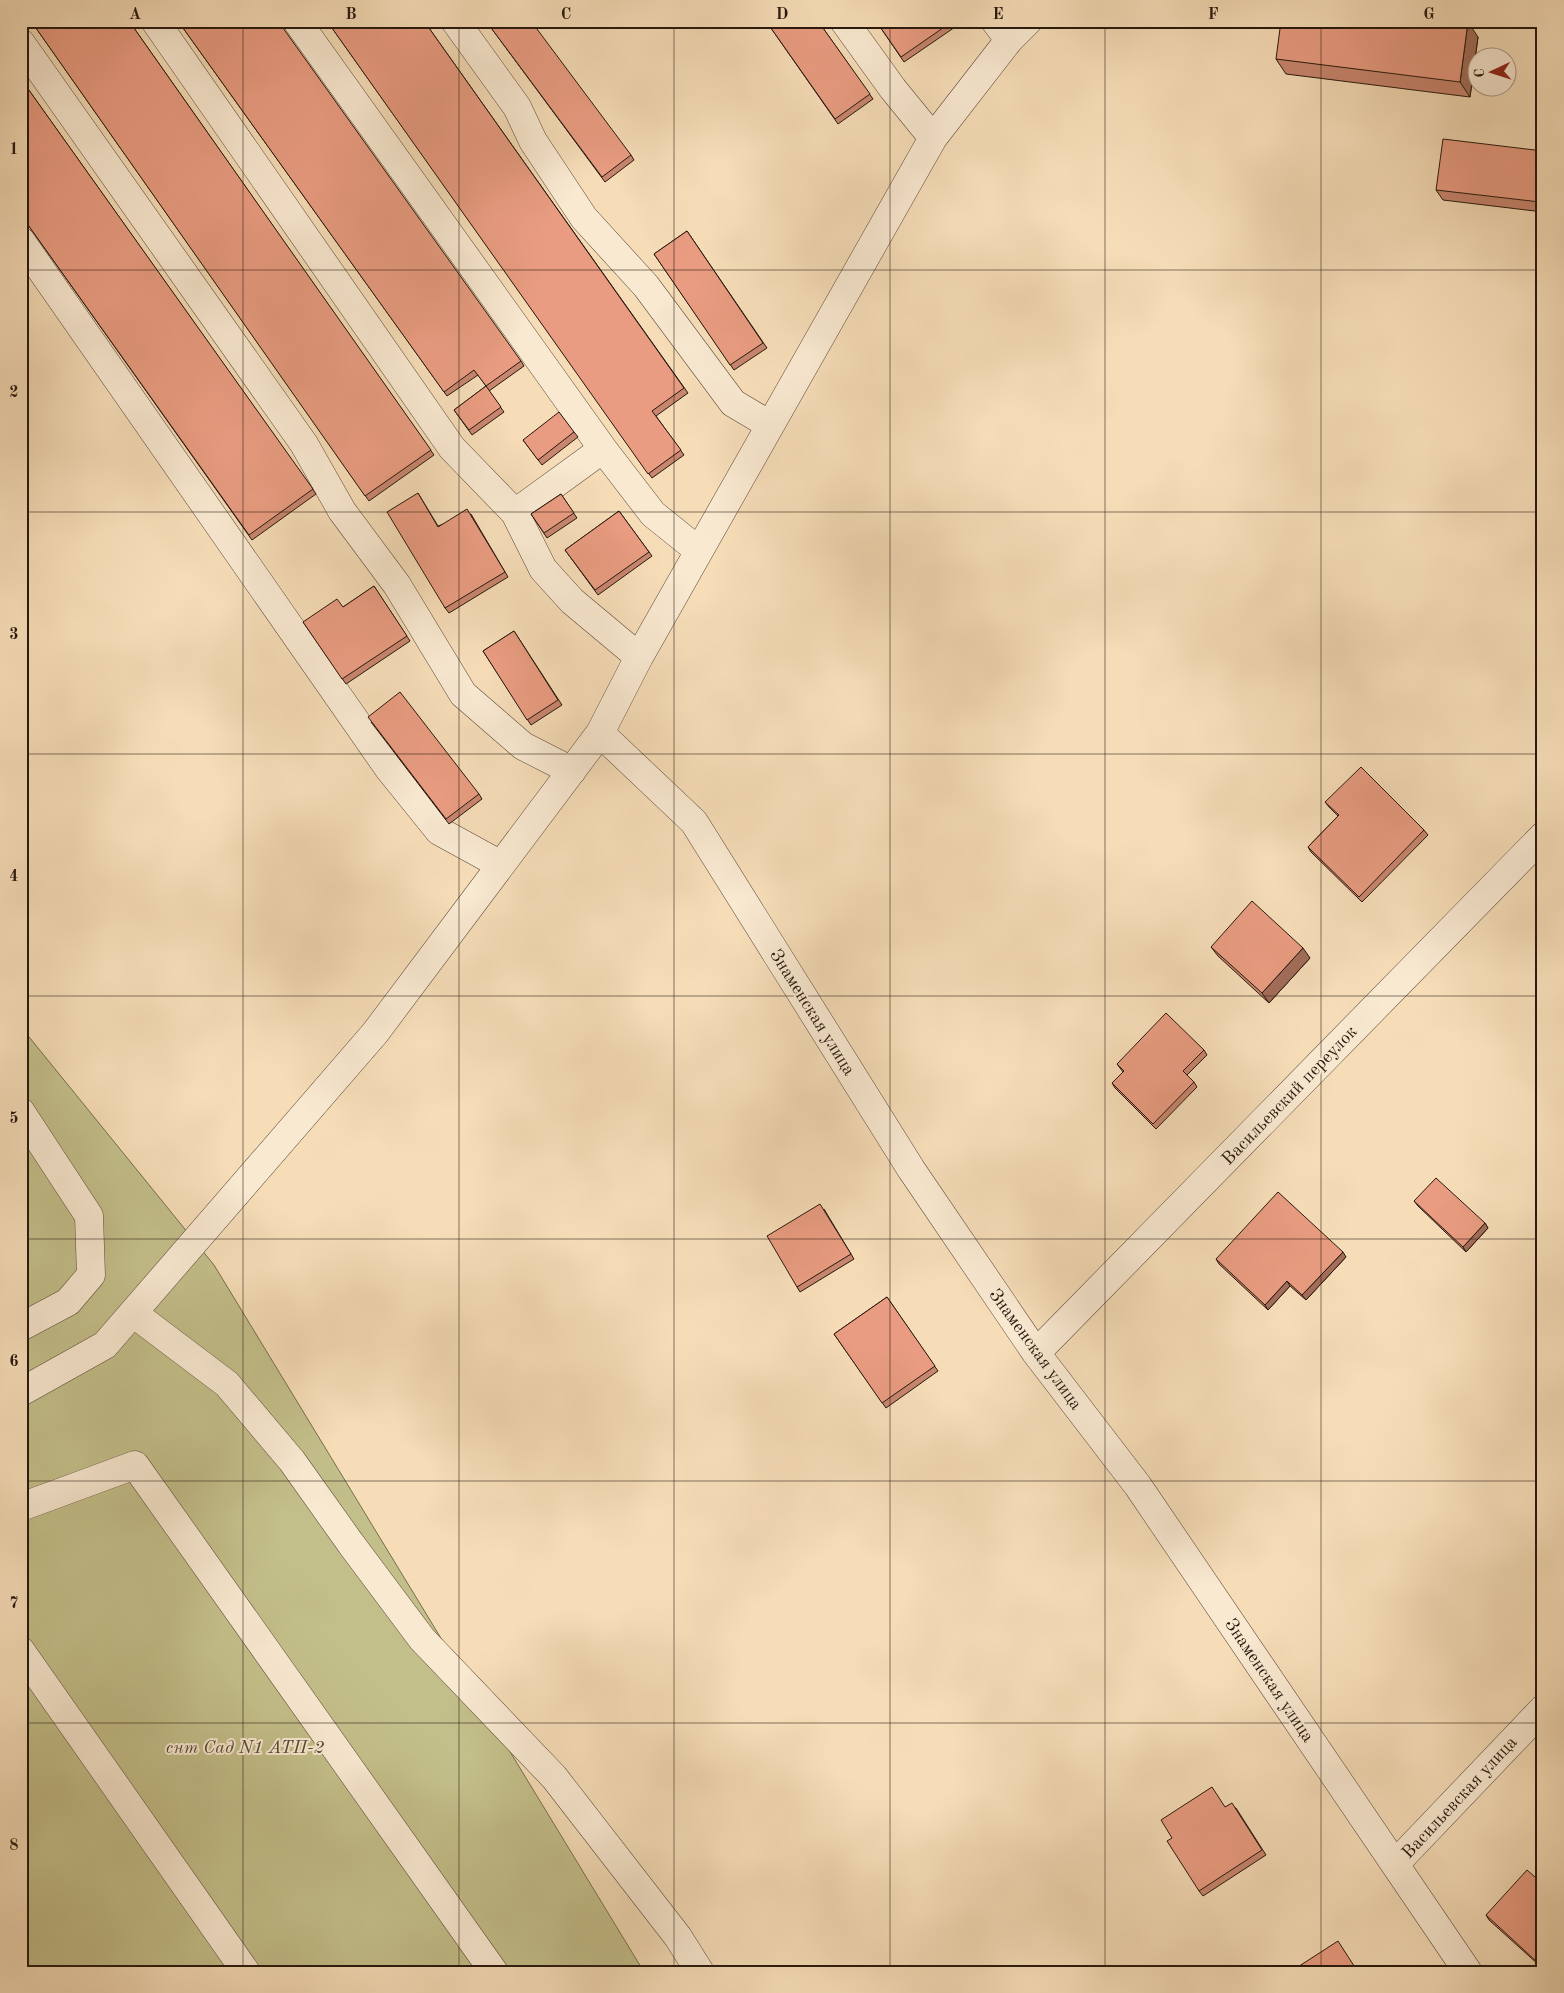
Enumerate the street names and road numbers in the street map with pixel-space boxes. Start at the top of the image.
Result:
street label: Знаменская улица [766,946,858,1079]
street label: Васильевский переулок [1219,1023,1361,1169]
street label: Знаменская улица [985,1286,1085,1413]
street label: Знаменская улица [1221,1616,1317,1746]
street label: Васильевская улица [1399,1733,1521,1862]

